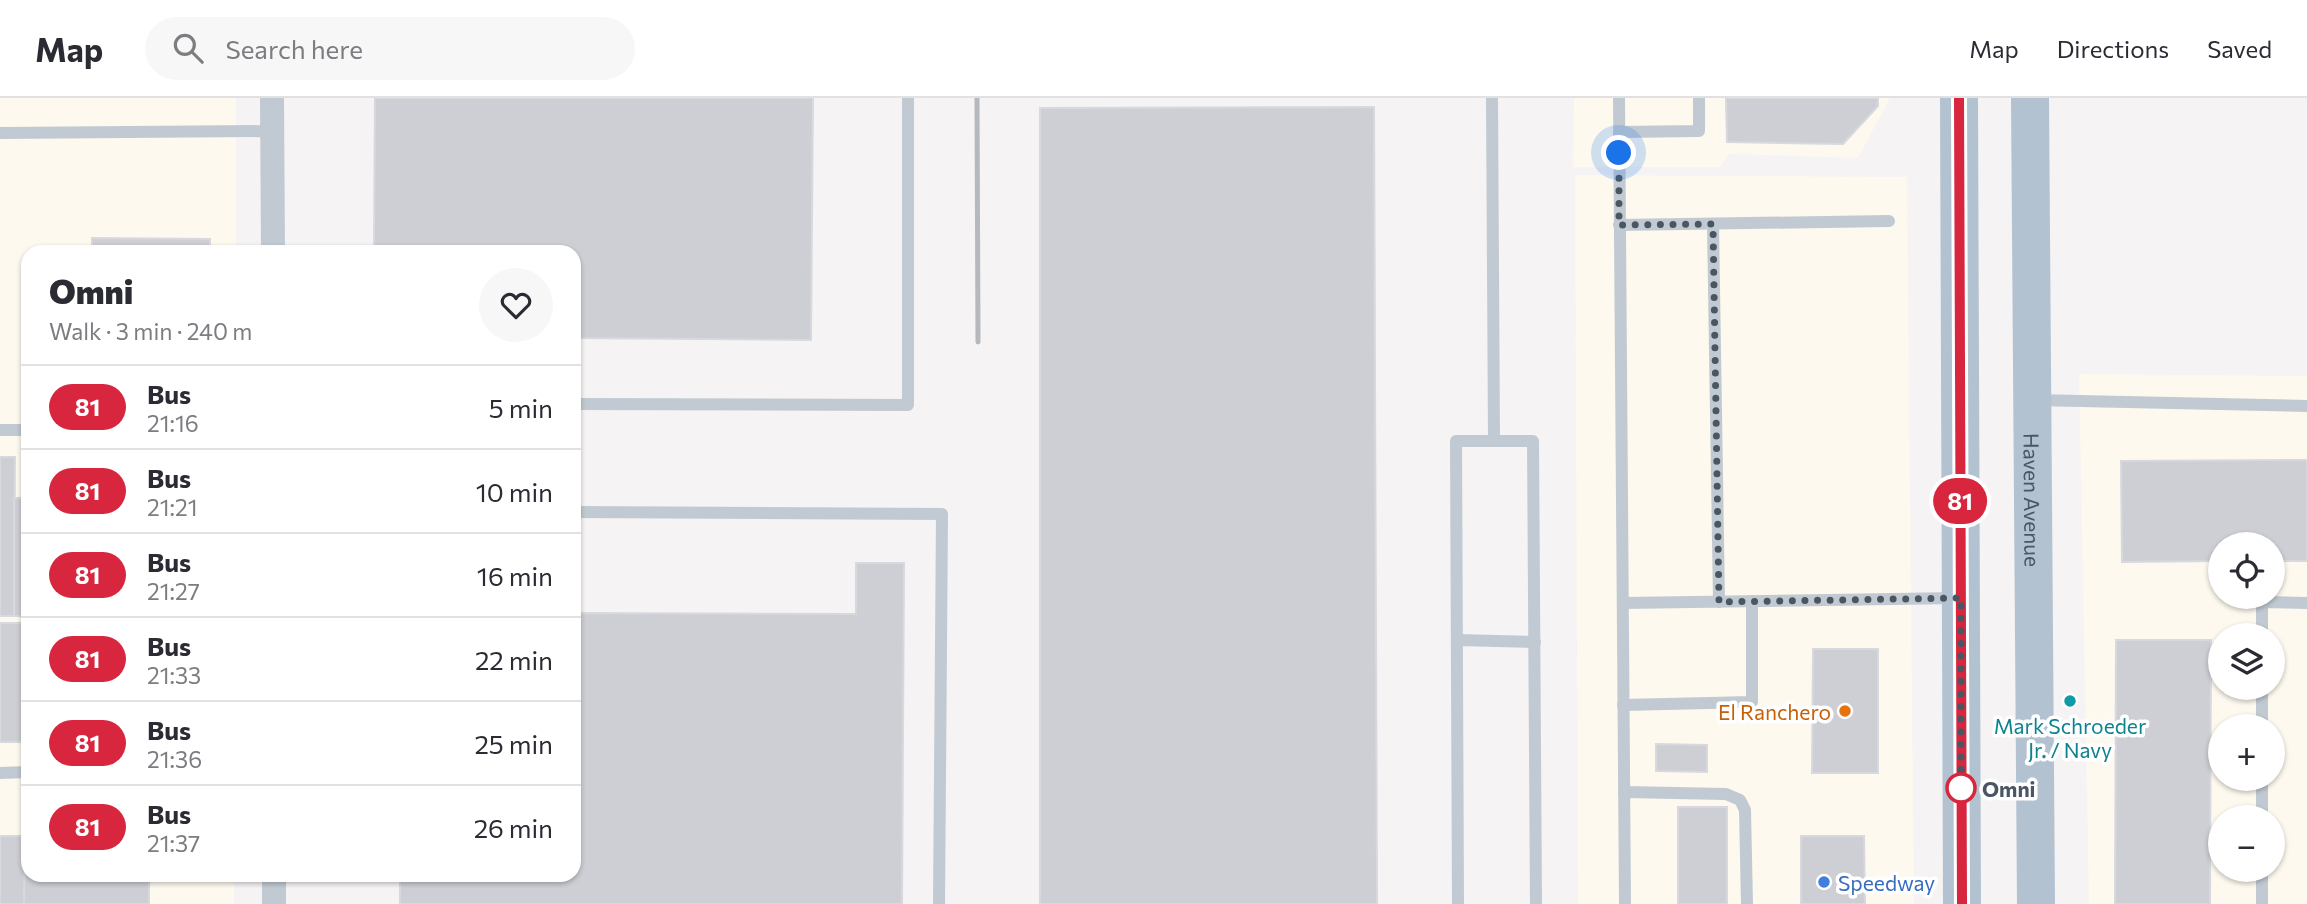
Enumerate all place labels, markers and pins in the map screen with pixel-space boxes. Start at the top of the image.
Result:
marker: Mark Schroeder Jr. / Navy [2062,693,2078,709]
place label: El Ranchero [1718,699,1831,724]
marker: El Ranchero [1837,703,1853,719]
place label: Mark Schroeder Jr. / Navy [1994,713,2146,762]
marker: Omni [1946,773,1976,803]
place label: Omni [1982,776,2035,801]
place label: Speedway [1838,870,1935,895]
marker: Speedway [1816,874,1832,890]

